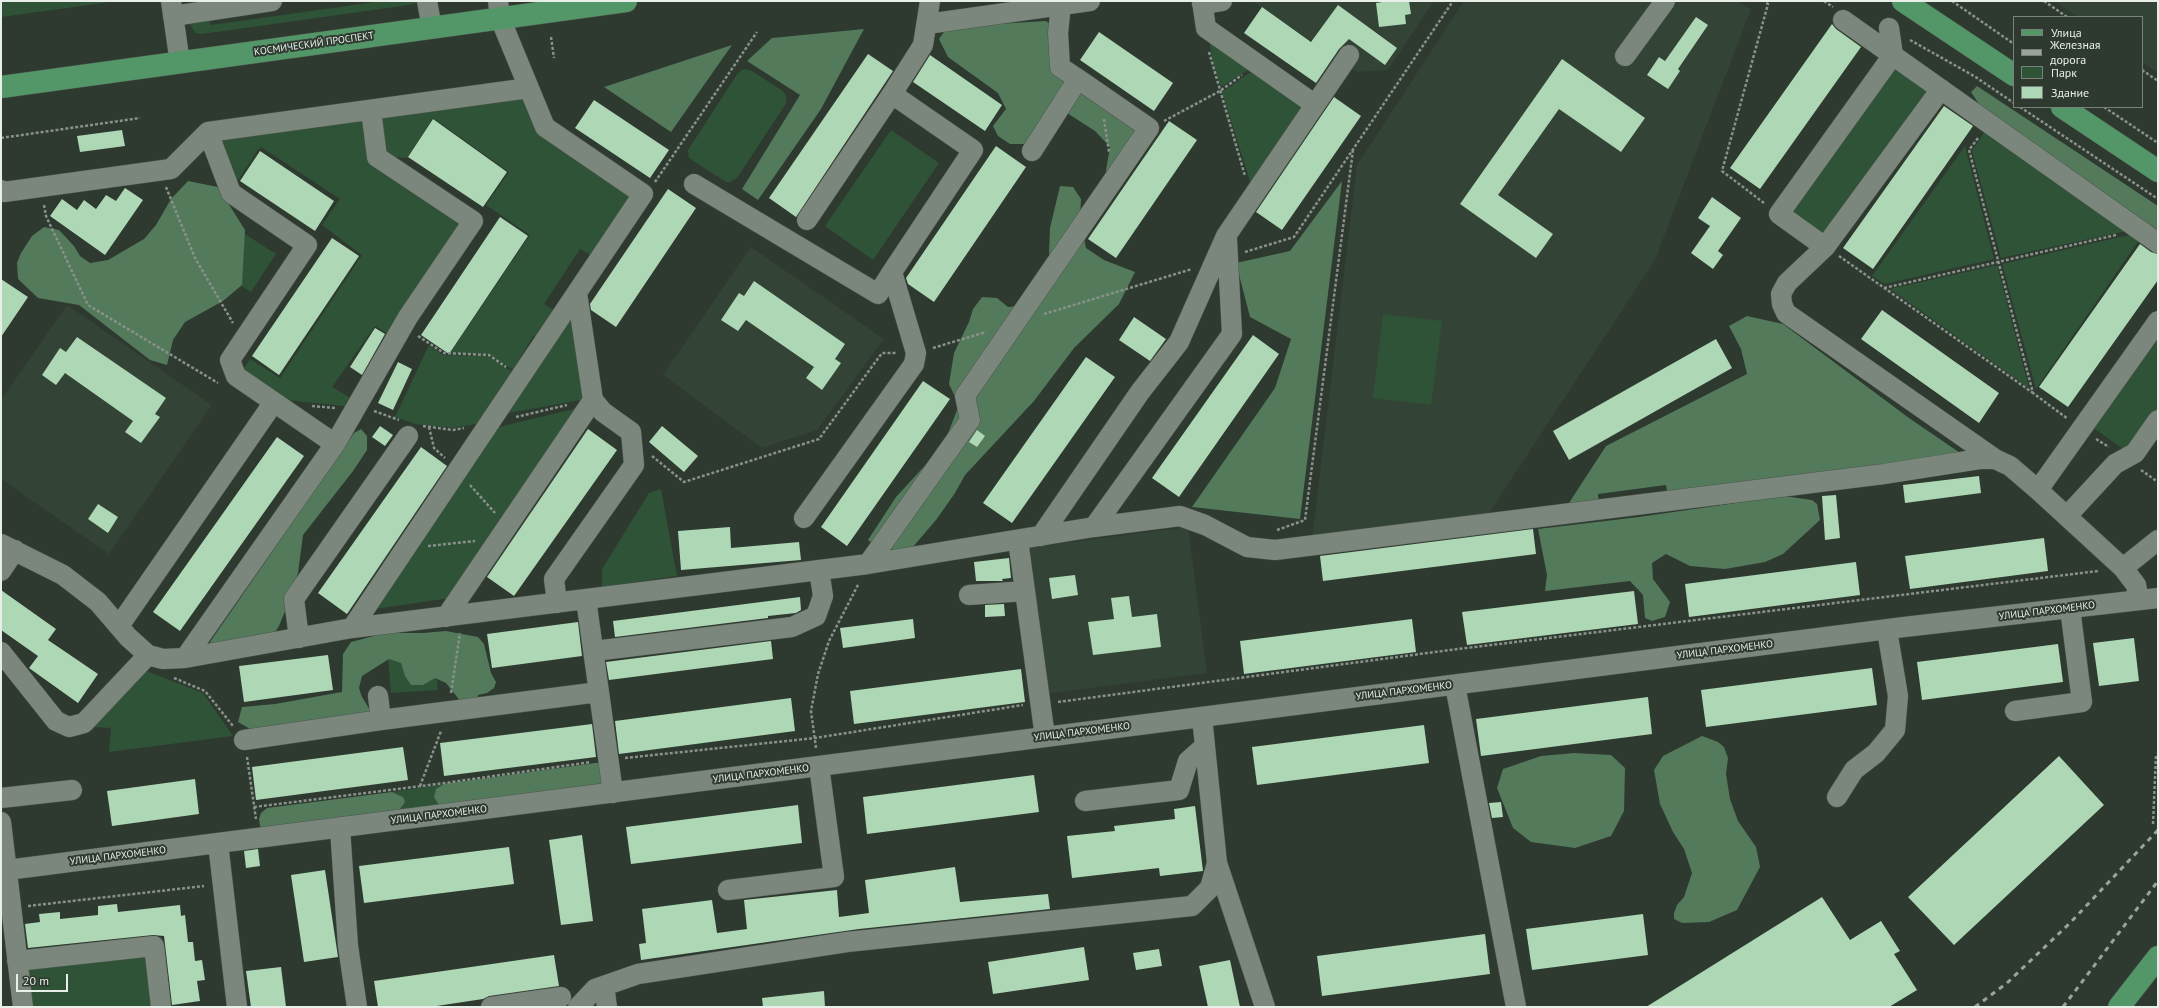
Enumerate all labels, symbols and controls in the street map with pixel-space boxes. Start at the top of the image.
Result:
legend [2013,16,2143,108]
text: Улица [2051,25,2082,40]
street label: КОСМИЧЕСКИЙ ПРОСПЕКТ [253,30,375,58]
text: Железная дорога [2050,37,2101,67]
text: Парк [2051,65,2077,80]
text: Здание [2051,85,2089,100]
street label: УЛИЦА ПАРХОМЕНКО [1998,599,2096,623]
street label: УЛИЦА ПАРХОМЕНКО [1676,638,1774,662]
street label: УЛИЦА ПАРХОМЕНКО [1355,679,1453,703]
street label: УЛИЦА ПАРХОМЕНКО [1033,720,1131,744]
street label: УЛИЦА ПАРХОМЕНКО [712,762,810,786]
street label: УЛИЦА ПАРХОМЕНКО [390,803,488,827]
street label: УЛИЦА ПАРХОМЕНКО [69,844,167,868]
scale bar [18,966,70,992]
text: 20 m [23,973,49,988]

